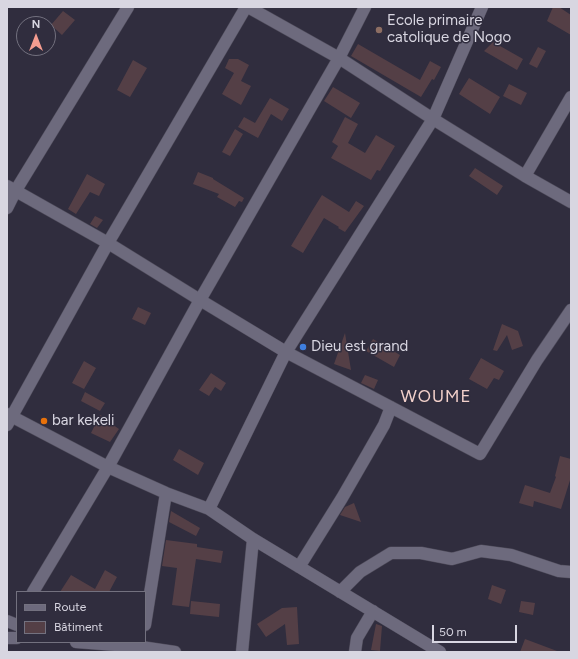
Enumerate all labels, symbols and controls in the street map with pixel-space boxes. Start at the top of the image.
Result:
place label: Ecole primaire catolique de Nogo [387,12,511,47]
north arrow [16,16,56,56]
text: N [32,18,40,31]
marker: Ecole primaire catolique de Nogo [374,25,384,35]
place label: Dieu est grand [311,338,408,356]
marker: Dieu est grand [298,342,308,352]
district label: WOUME [401,387,471,407]
place label: bar kekeli [52,412,115,430]
marker: bar kekeli [39,416,49,426]
legend [16,591,146,643]
text: Route [54,600,86,614]
scale bar [434,617,519,643]
text: Bâtiment [54,620,103,634]
text: 50 m [439,625,467,639]

